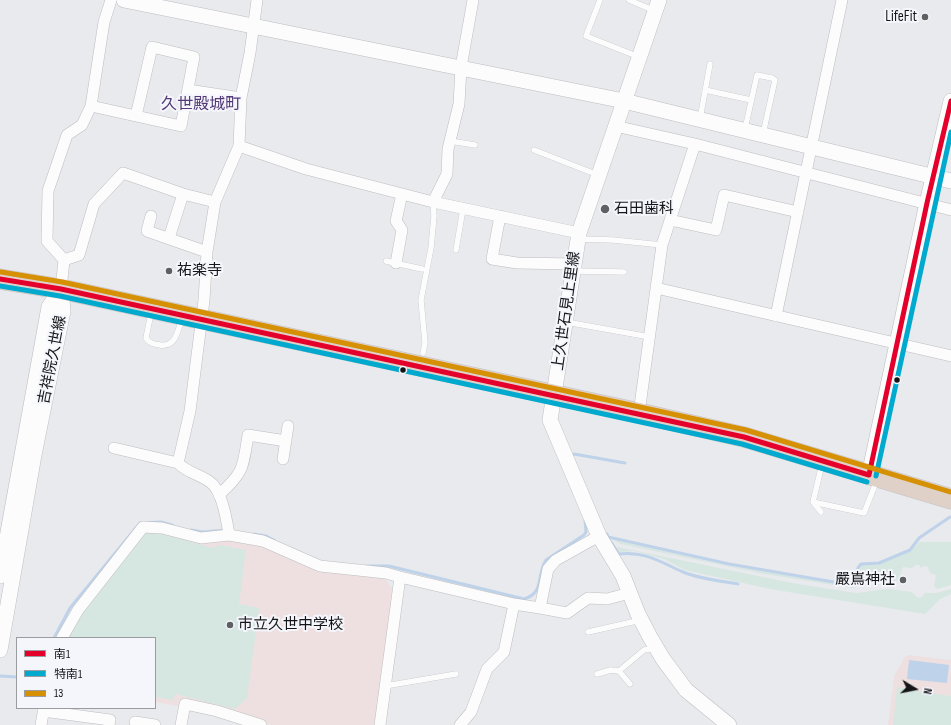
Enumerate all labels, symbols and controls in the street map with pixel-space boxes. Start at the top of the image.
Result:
place label: LifeFit [885,8,917,26]
marker: LifeFit [920,12,930,22]
district label: 久世殿城町 [161,95,241,115]
place label: 石田歯科 [614,200,674,218]
marker: 石田歯科 [599,203,611,215]
street label: 上久世石見上里線 [550,250,584,372]
place label: 祐楽寺 [177,262,222,280]
marker: 祐楽寺 [164,266,174,276]
street label: 吉祥院久世線 [36,314,70,406]
unlabelled marker [398,365,408,375]
unlabelled marker [892,375,902,385]
place label: 嚴嶌神社 [835,571,895,589]
marker: 嚴嶌神社 [898,575,908,585]
place label: 市立久世中学校 [238,616,343,634]
marker: 市立久世中学校 [225,620,235,630]
legend [16,637,156,709]
text: 南1 [54,647,70,662]
text: 特南1 [54,667,82,682]
north arrow [895,669,935,709]
text: 13 [54,686,63,701]
text: N [920,687,934,695]

